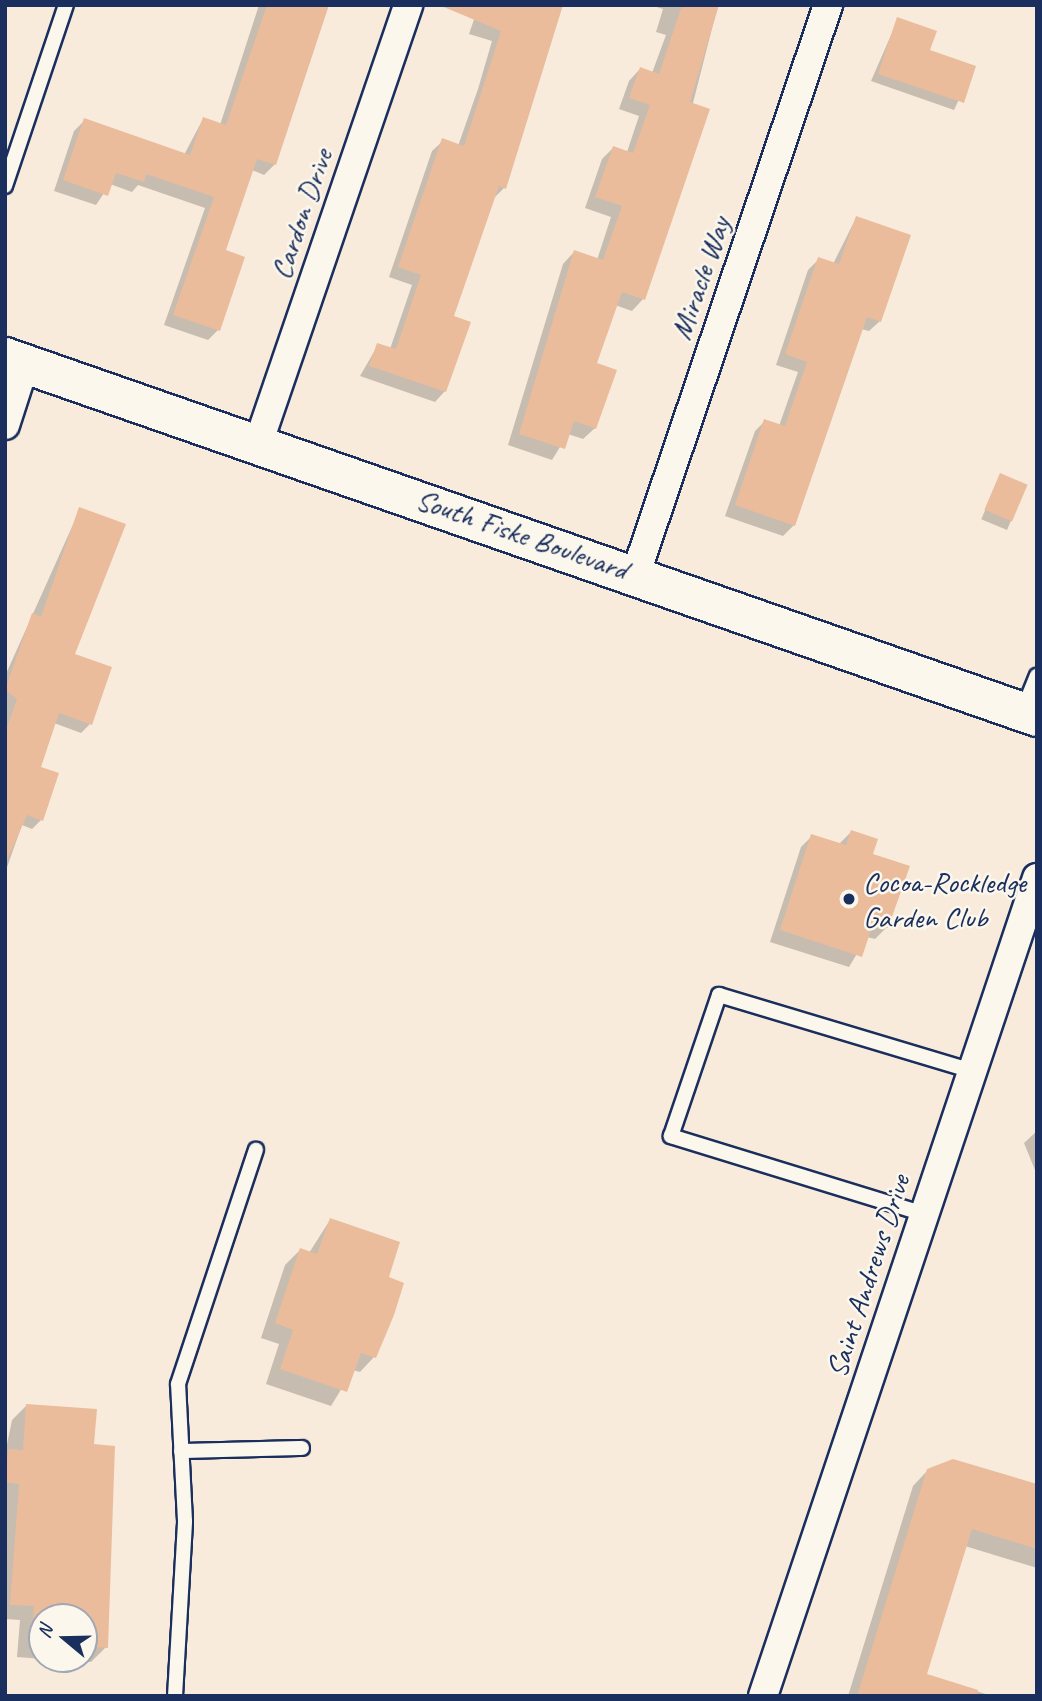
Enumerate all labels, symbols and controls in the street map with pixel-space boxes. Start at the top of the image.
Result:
street label: Cardon Drive [262,144,340,284]
street label: Miracle Way [662,212,738,344]
street label: South Fiske Boulevard [411,481,633,587]
place label: Cocoa-Rockledge Garden Club [863,864,1026,934]
marker: Cocoa-Rockledge Garden Club [841,891,857,907]
street label: Saint Andrews Drive [818,1170,918,1382]
north arrow [28,1603,98,1673]
text: N [32,1622,58,1641]

